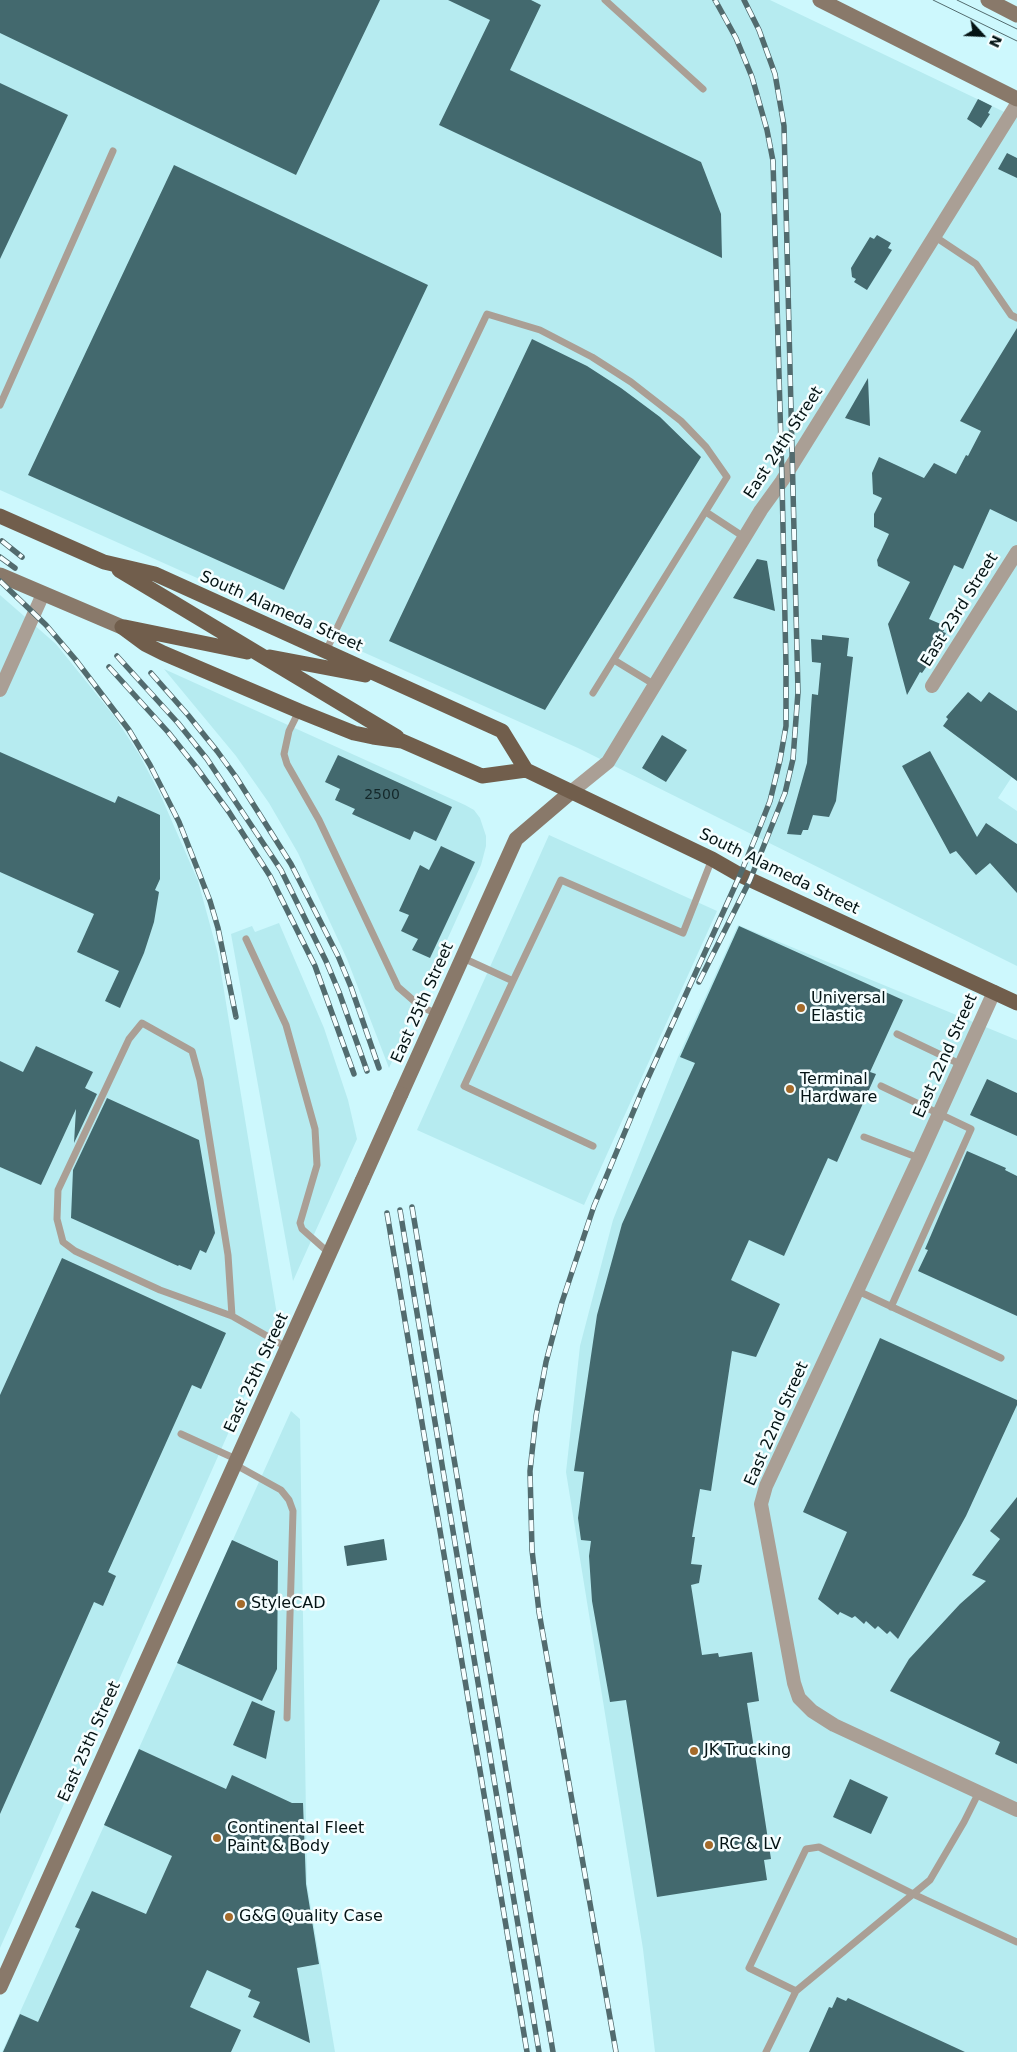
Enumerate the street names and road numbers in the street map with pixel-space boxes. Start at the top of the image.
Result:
street label: East 24th Street [741,383,827,503]
street label: East 23rd Street [917,550,1003,670]
street label: South Alameda Street [197,567,365,657]
street label: South Alameda Street [696,825,862,919]
street label: East 25th Street [388,940,458,1066]
street label: East 22nd Street [910,991,982,1121]
street label: East 25th Street [221,1310,293,1436]
street label: East 22nd Street [741,1359,813,1489]
street label: East 25th Street [55,1679,125,1805]

